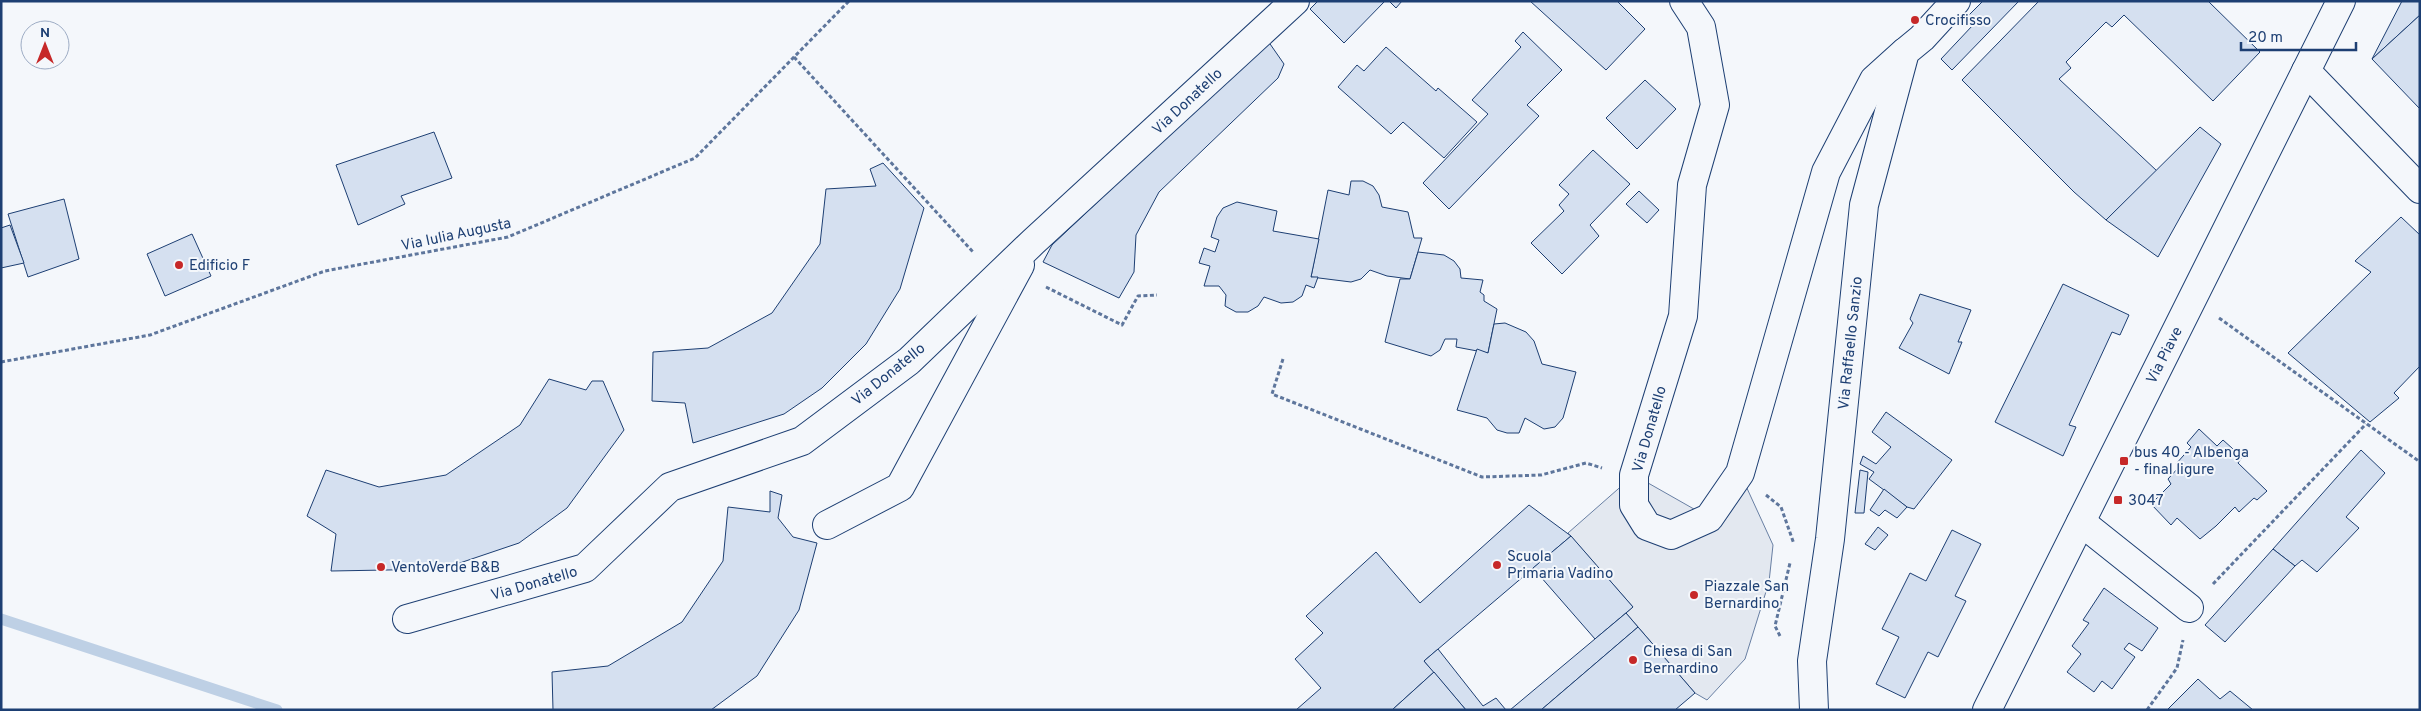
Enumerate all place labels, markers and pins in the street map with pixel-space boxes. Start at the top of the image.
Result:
place label: Crocifisso [1925,12,1991,31]
marker: Crocifisso [1909,14,1921,26]
place label: Edificio F [189,257,250,276]
marker: Edificio F [173,259,185,271]
place label: bus 40 - Albenga - final ligure [2134,444,2249,480]
marker: bus 40 - Albenga - final ligure [2118,455,2130,467]
place label: 3047 [2128,492,2164,511]
marker: 3047 [2112,494,2124,506]
place label: Scuola Primaria Vadino [1507,548,1613,584]
place label: VentoVerde B&B [391,559,500,578]
marker: Scuola Primaria Vadino [1491,559,1503,571]
marker: VentoVerde B&B [375,561,387,573]
place label: Piazzale San Bernardino [1704,578,1789,614]
marker: Piazzale San Bernardino [1688,589,1700,601]
place label: Chiesa di San Bernardino [1643,643,1732,679]
marker: Chiesa di San Bernardino [1627,654,1639,666]

